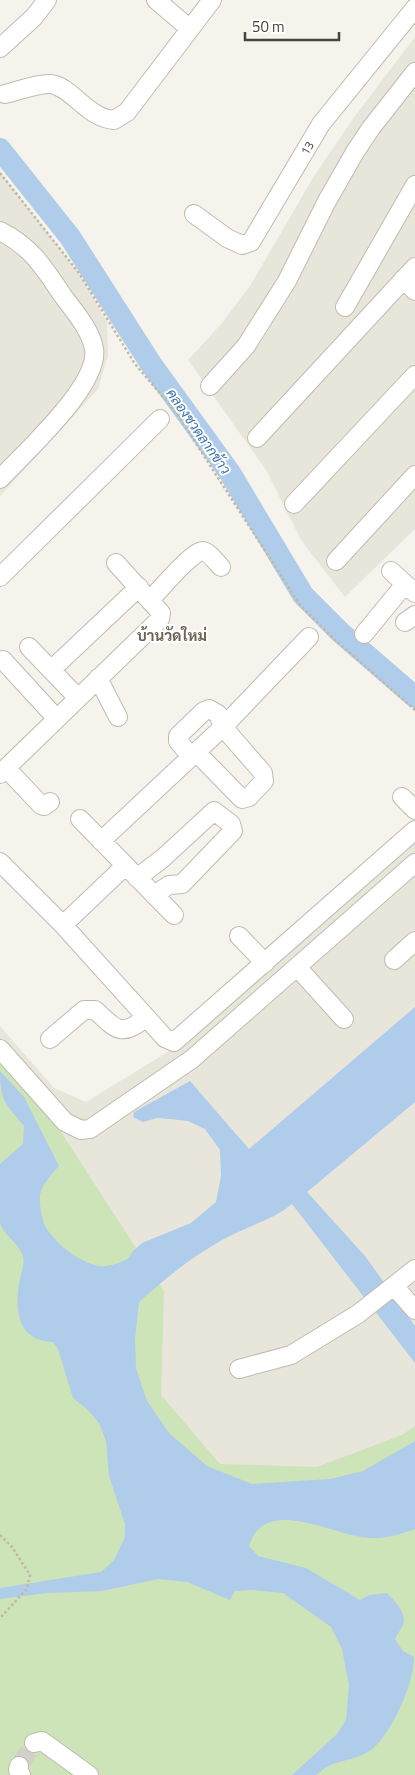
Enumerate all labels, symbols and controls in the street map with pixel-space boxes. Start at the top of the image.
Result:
scale bar [245,10,339,42]
text: 50 m [252,15,285,38]
street label: 13 [295,137,319,159]
water label: คลองชวดลากข้าว [162,384,236,478]
district label: บ้านวัดใหม่ [137,624,207,647]

